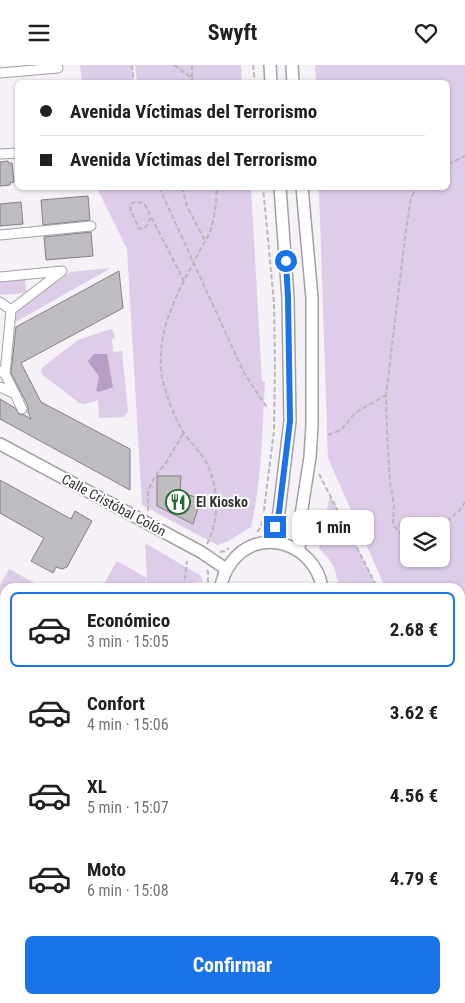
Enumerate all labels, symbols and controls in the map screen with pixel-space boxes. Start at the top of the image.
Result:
icon: menu [25,19,53,47]
icon: heart [412,19,440,47]
text: Swyft [208,20,257,45]
text: Avenida Víctimas del Terrorismo [70,100,317,123]
text: Avenida Víctimas del Terrorismo [70,148,317,171]
route start [275,250,297,272]
street label: Calle Cristóbal Colón [59,471,169,539]
restaurant icon: El Kiosko [165,489,191,515]
place label: El Kiosko [196,494,248,510]
callout: 1 min [292,509,375,545]
route end [264,516,286,538]
map controls [400,517,450,567]
button: layers [400,517,450,567]
text: 1 min [315,518,351,537]
icon: car [27,607,72,652]
text: Económico [87,609,170,632]
text: 2.68 € [390,618,438,641]
text: 3 min · 15:05 [87,632,169,651]
icon: car [27,690,72,735]
text: Confort [87,692,145,715]
text: 3.62 € [390,701,438,724]
text: 4 min · 15:06 [87,715,169,734]
icon: car [27,773,72,818]
text: XL [87,775,107,798]
text: 4.56 € [390,784,438,807]
text: 5 min · 15:07 [87,798,169,817]
icon: car [27,856,72,901]
text: Moto [87,858,126,881]
text: 4.79 € [390,867,438,890]
text: 6 min · 15:08 [87,881,169,900]
button: Confirmar [25,936,440,994]

